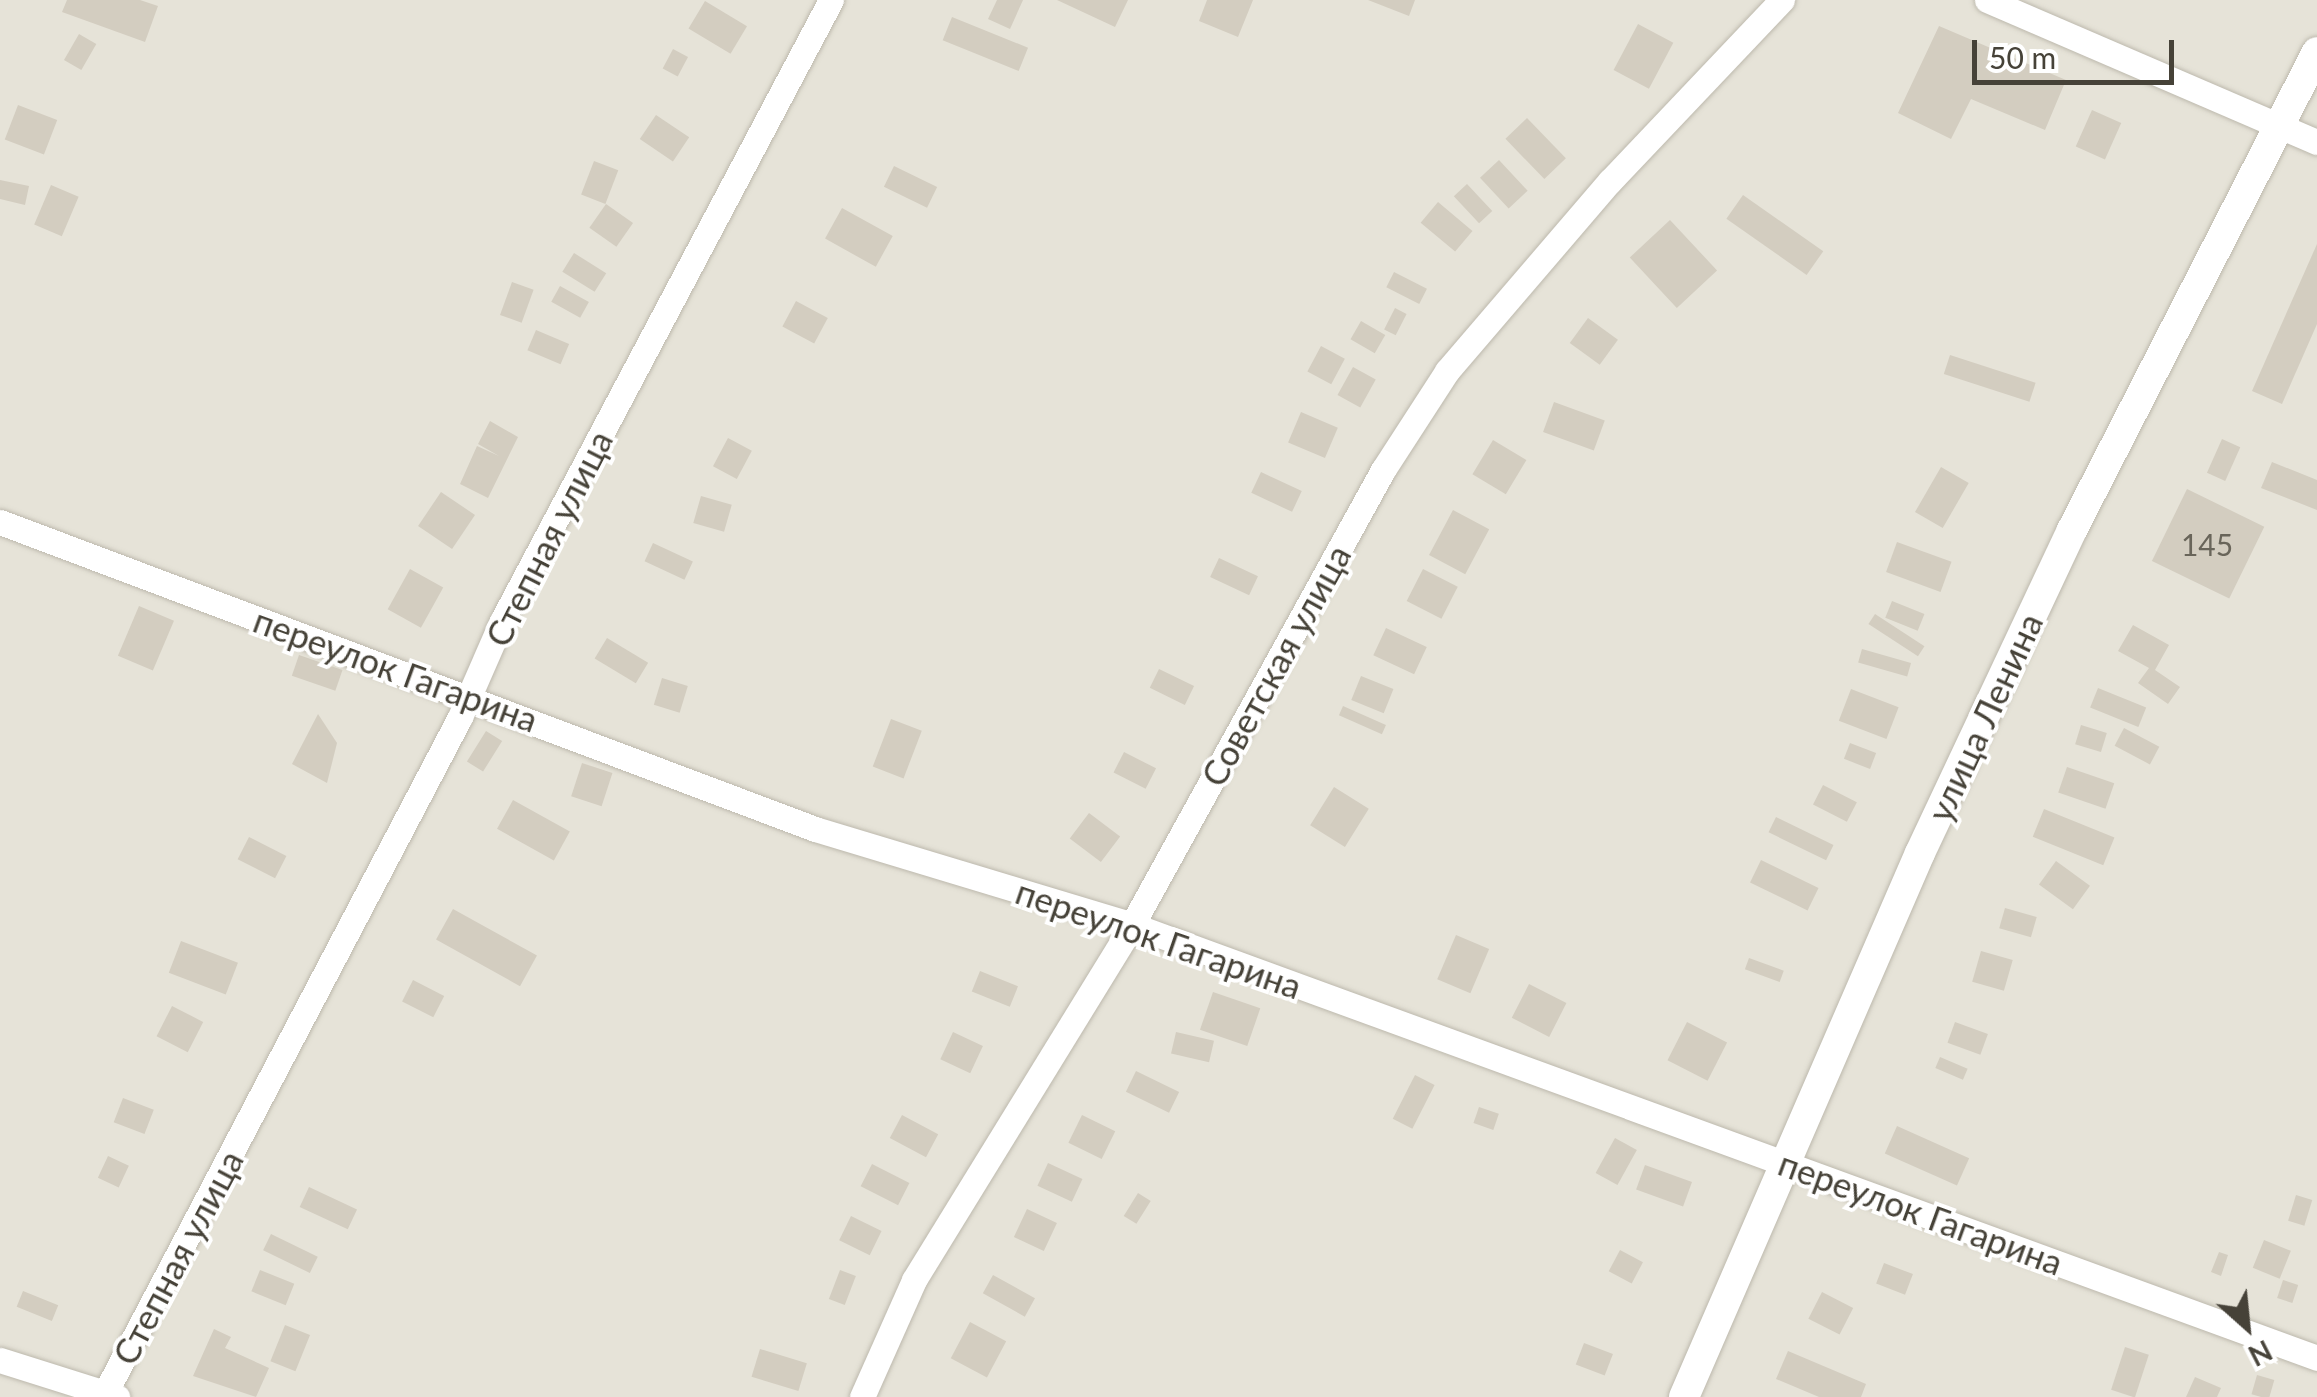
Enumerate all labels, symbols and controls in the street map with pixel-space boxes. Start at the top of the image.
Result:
scale bar [1977,20,2180,82]
text: 50 m [1989,39,2056,75]
street label: Степная улица [476,423,620,653]
house number: 145 [2181,526,2233,562]
street label: Советская улица [1191,537,1359,793]
street label: переулок Гагарина [248,598,544,740]
street label: улица Ленина [1917,606,2051,828]
street label: переулок Гагарина [1011,869,1307,1007]
street label: переулок Гагарина [1773,1141,2069,1283]
street label: Степная улица [103,1143,251,1371]
north arrow [2197,1277,2297,1377]
text: N [2243,1334,2278,1374]

